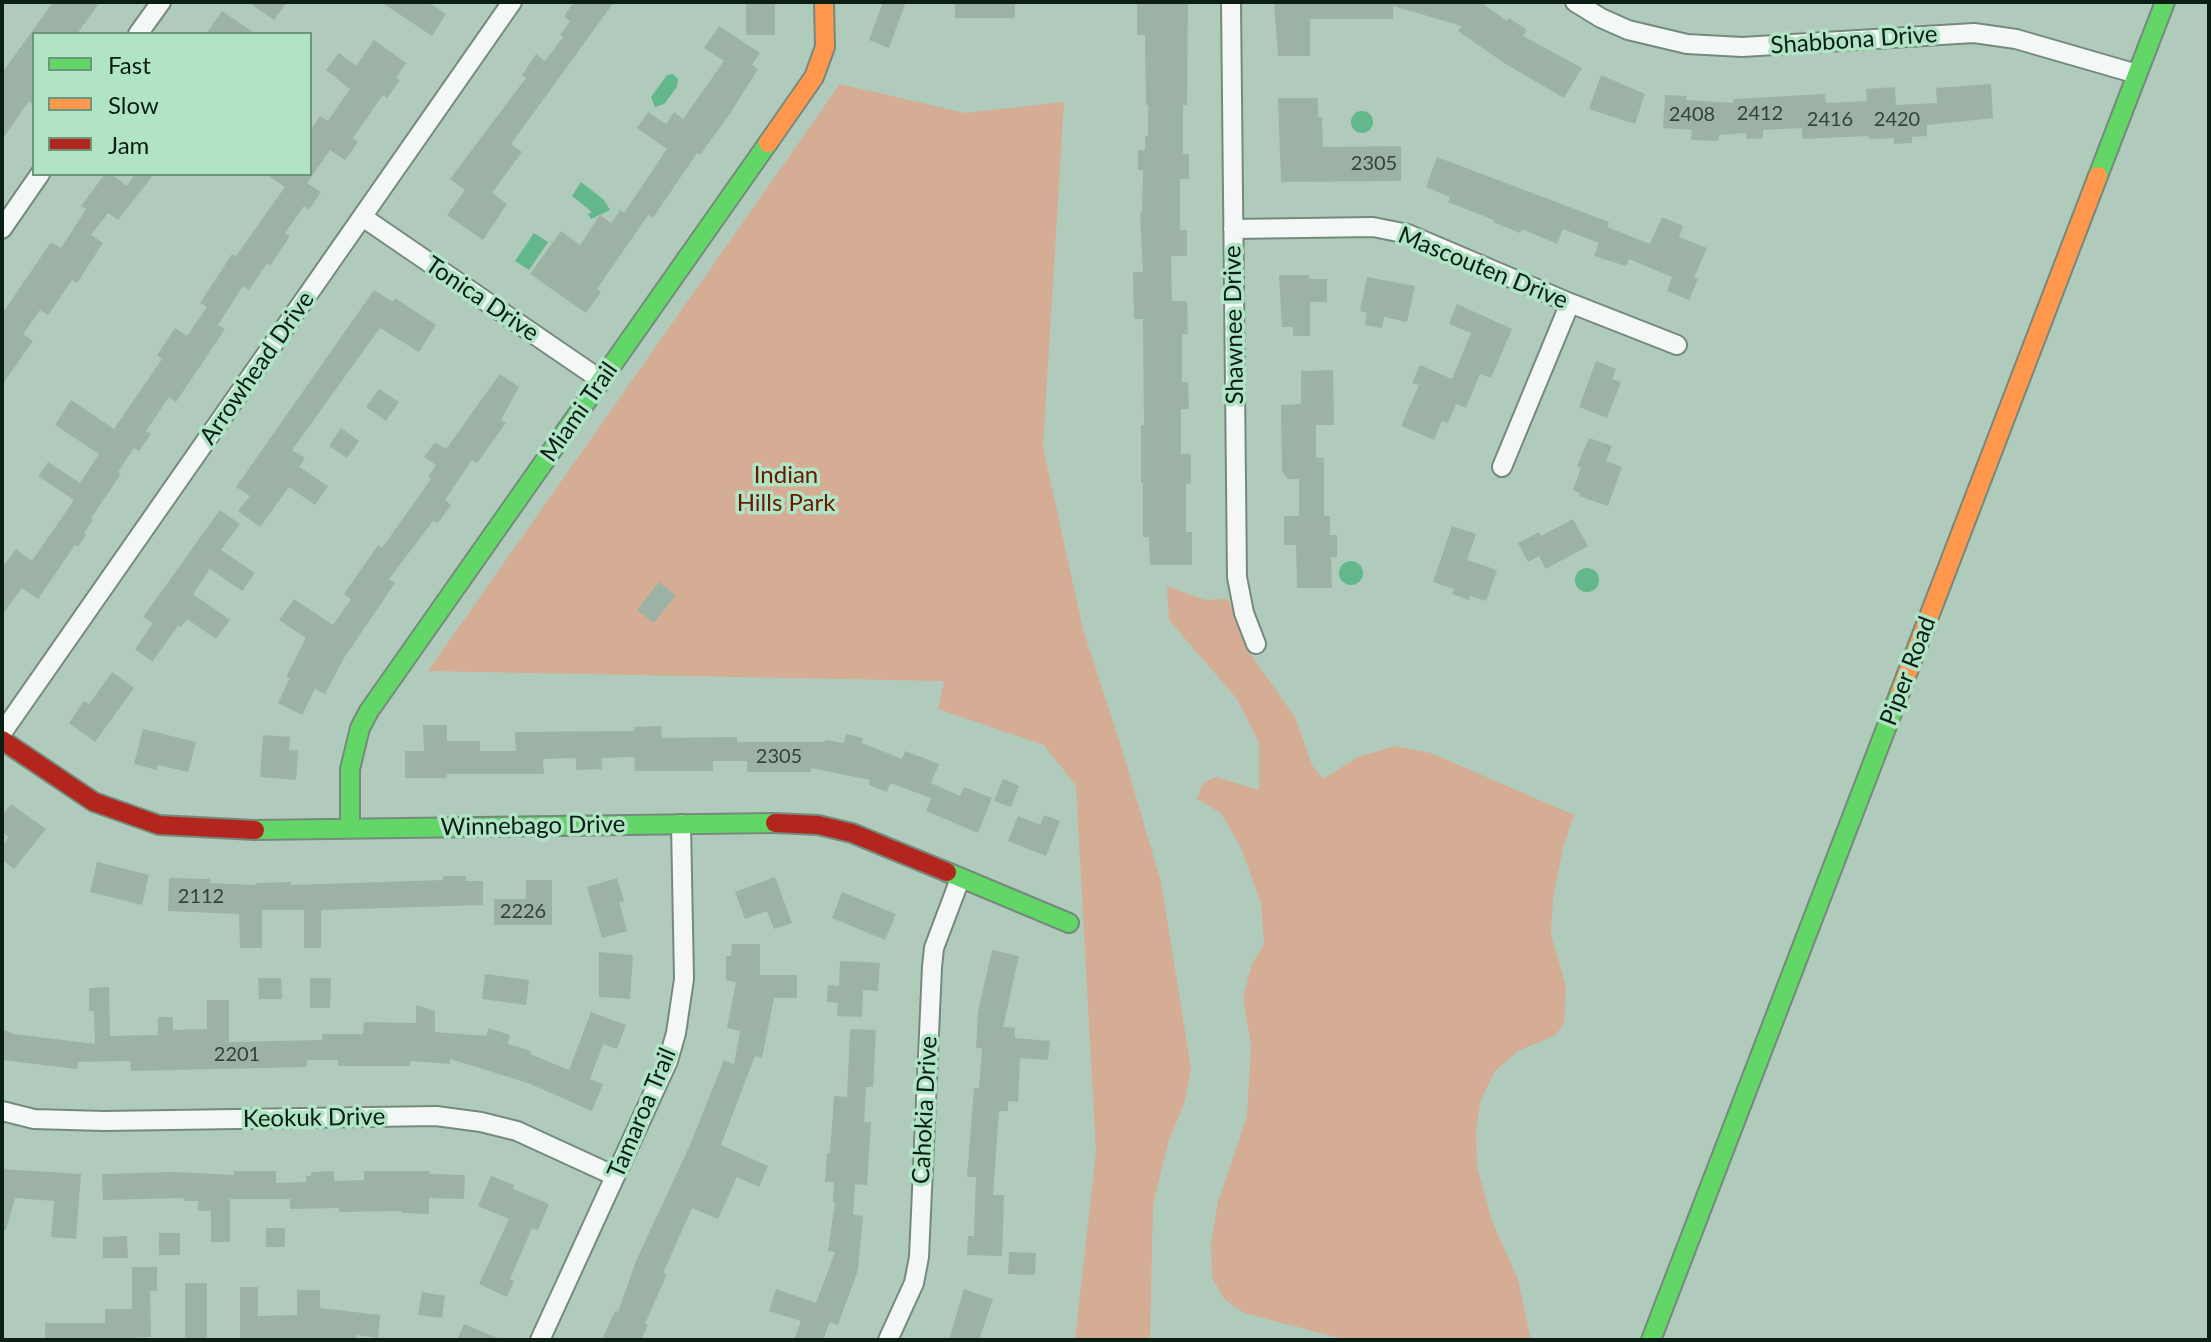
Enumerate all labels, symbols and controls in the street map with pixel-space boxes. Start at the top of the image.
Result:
street label: Shabbona Drive [1770,20,1938,60]
legend [32,32,312,176]
text: Fast [108,50,151,79]
text: Slow [108,90,159,119]
house number: 2412 [1737,102,1783,126]
house number: 2408 [1669,103,1715,127]
house number: 2416 [1807,108,1853,132]
house number: 2420 [1874,108,1920,132]
text: Jam [108,130,149,159]
house number: 2305 [1351,152,1397,176]
street label: Mascouten Drive [1394,221,1572,315]
street label: Shawnee Drive [1218,245,1250,405]
street label: Tonica Drive [420,251,544,347]
street label: Arrowhead Drive [194,286,320,450]
street label: Miami Trail [534,357,624,467]
park label: Indian Hills Park [737,461,835,517]
street label: Piper Road [1874,612,1942,730]
house number: 2305 [756,745,802,769]
street label: Winnebago Drive [440,810,626,842]
house number: 2112 [178,885,224,909]
house number: 2226 [500,900,546,924]
street label: Cahokia Drive [907,1035,943,1185]
house number: 2201 [214,1043,260,1067]
street label: Tamaroa Trail [602,1044,682,1182]
street label: Keokuk Drive [243,1102,385,1134]

